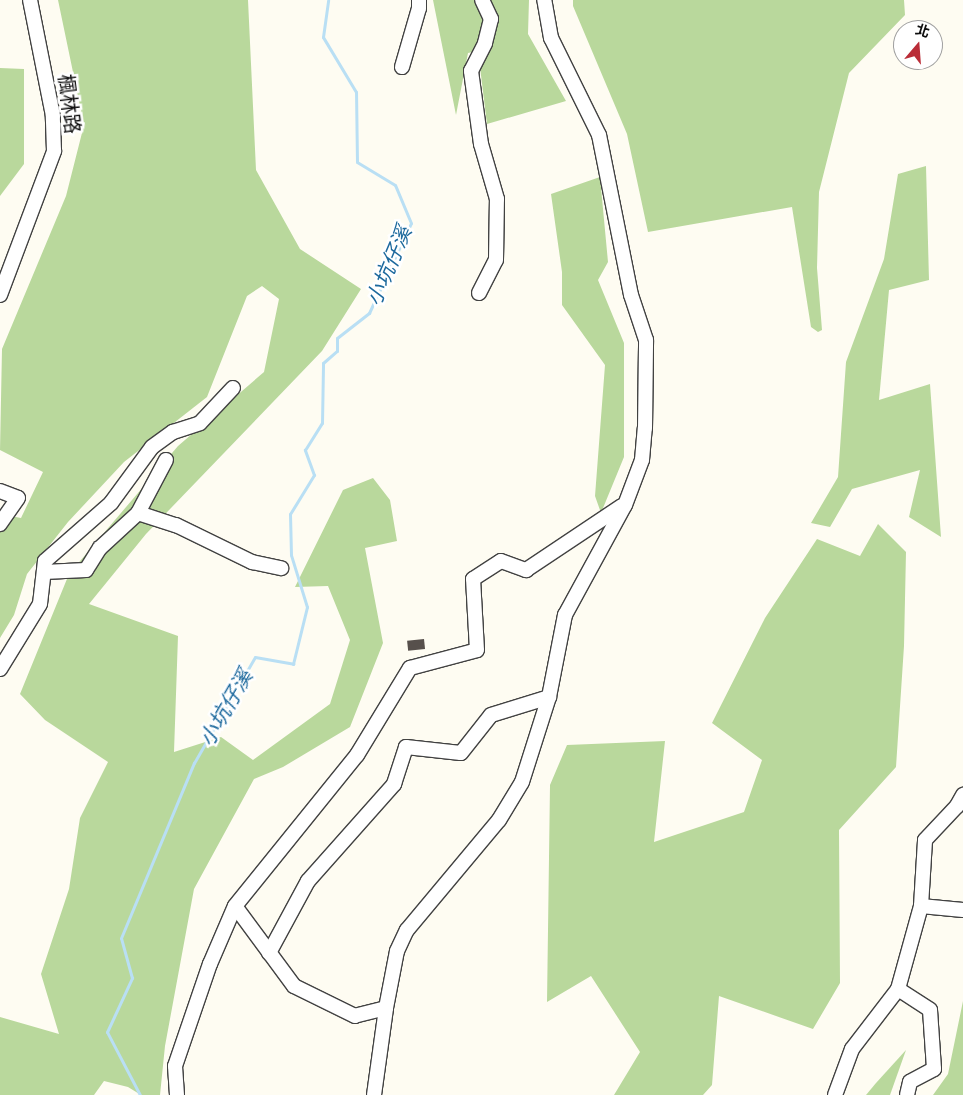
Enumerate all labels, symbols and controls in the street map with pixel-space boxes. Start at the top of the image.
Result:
north arrow [893,20,943,70]
text: 北 [913,21,932,41]
street label: 楓林路 [53,73,85,135]
water label: 小坑仔溪 [361,222,417,310]
water label: 小坑仔溪 [194,665,258,751]

